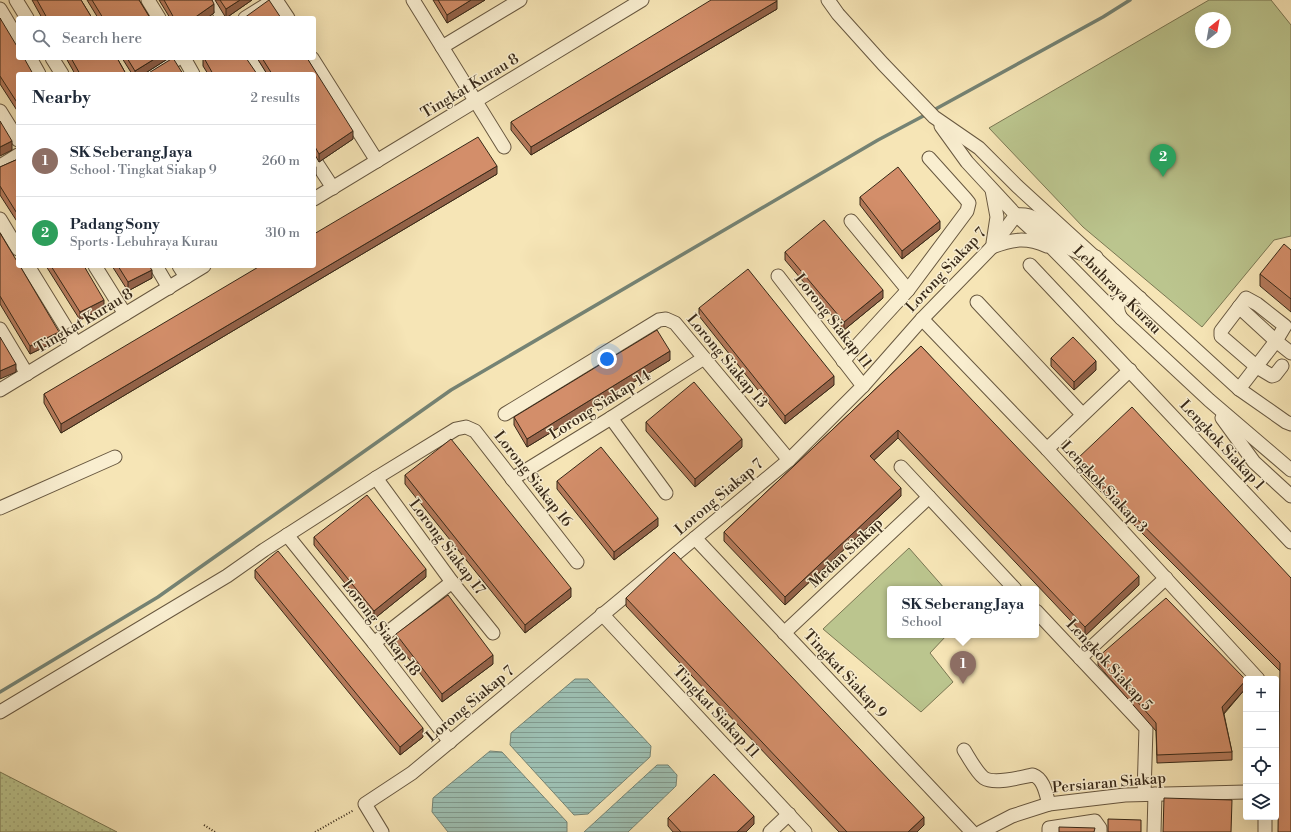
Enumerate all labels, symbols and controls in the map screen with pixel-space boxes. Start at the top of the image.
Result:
north arrow [1195,12,1231,48]
search box [16,16,316,60]
icon: search [30,27,52,49]
text: Search here [62,29,142,48]
street label: Tingkat Kurau 8 [418,49,522,123]
text: Nearby [32,87,91,109]
text: 2 results [251,90,300,106]
text: SK Seberang Jaya [70,143,192,162]
pin: 2 [1150,144,1176,177]
text: 1 [42,153,48,169]
text: 260 m [262,153,300,169]
text: School · Tingkat Siakap 9 [70,162,217,178]
text: Padang Sony [70,215,160,234]
street label: Lorong Siakap 7 [902,223,991,316]
text: 2 [41,225,49,241]
text: 310 m [265,225,300,241]
text: Sports · Lebuhraya Kurau [70,234,218,250]
street label: Lebuhraya Kurau [1069,242,1166,339]
street label: Lorong Siakap 11 [790,270,876,373]
street label: Tingkat Kurau 8 [32,284,136,358]
street label: Lorong Siakap 13 [682,310,772,412]
your location [597,349,617,369]
street label: Lorong Siakap 14 [546,366,654,444]
street label: Lengkok Siakap 1 [1175,396,1269,494]
street label: Lorong Siakap 16 [490,427,576,531]
street label: Lengkok Siakap 3 [1057,437,1151,537]
street label: Lorong Siakap 7 [671,454,767,539]
street label: Lorong Siakap 17 [405,495,489,599]
street label: Medan Siakap [805,514,887,592]
street label: Lorong Siakap 18 [337,576,425,680]
popup [887,586,1039,638]
text: SK Seberang Jaya [902,595,1024,614]
text: School [902,614,942,630]
street label: Lengkok Siakap 5 [1062,615,1156,715]
street label: Tingkat Siakap 9 [799,626,891,722]
pin: 1 [950,651,976,684]
street label: Lorong Siakap 7 [422,661,518,746]
street label: Tingkat Siakap 11 [669,662,764,762]
map controls [1243,676,1279,820]
button: + [1243,676,1279,712]
button: − [1243,712,1279,748]
button: locate [1243,748,1279,784]
street label: Persiaran Siakap [1051,769,1167,797]
button: layers [1243,784,1279,820]

